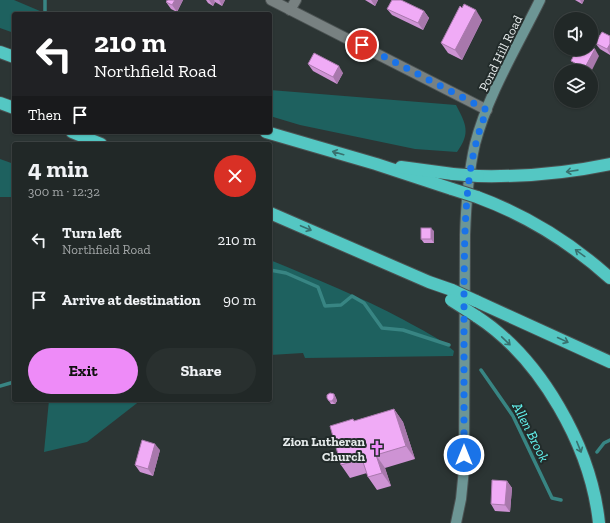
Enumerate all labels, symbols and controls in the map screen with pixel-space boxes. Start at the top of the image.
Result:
map controls [554,12,598,108]
button: sound [554,12,598,56]
street label: Pond Hill Road [476,13,525,94]
text: 210 m [94,26,166,59]
icon: left [28,28,80,80]
pin [345,28,379,62]
icon: arrive [351,34,373,56]
text: Northfield Road [94,60,217,82]
button: layers [554,64,598,108]
icon: arrive [69,104,91,126]
text: Then [28,106,61,124]
one-way arrow [332,149,345,156]
text: 4 min [28,154,89,183]
button: close [214,155,256,197]
one-way arrow [566,167,579,175]
text: 300 m · 12:32 [28,184,100,199]
text: Turn left [62,224,122,242]
one-way arrow [300,225,312,232]
icon: left [28,229,50,251]
text: 210 m [218,231,256,249]
text: Northfield Road [62,242,151,257]
one-way arrow [575,249,586,258]
icon: arrive [28,289,50,311]
text: Arrive at destination [62,291,201,309]
text: 90 m [223,291,256,309]
one-way arrow [501,336,511,345]
one-way arrow [556,337,568,344]
button: Exit [28,348,138,394]
button: Share [146,348,256,394]
water label: Allen Brook [508,399,553,465]
place label: Zion Lutheran Church [283,434,365,464]
position arrow [443,434,485,476]
church icon: Zion Lutheran Church [368,439,386,457]
one-way arrow [576,441,584,453]

